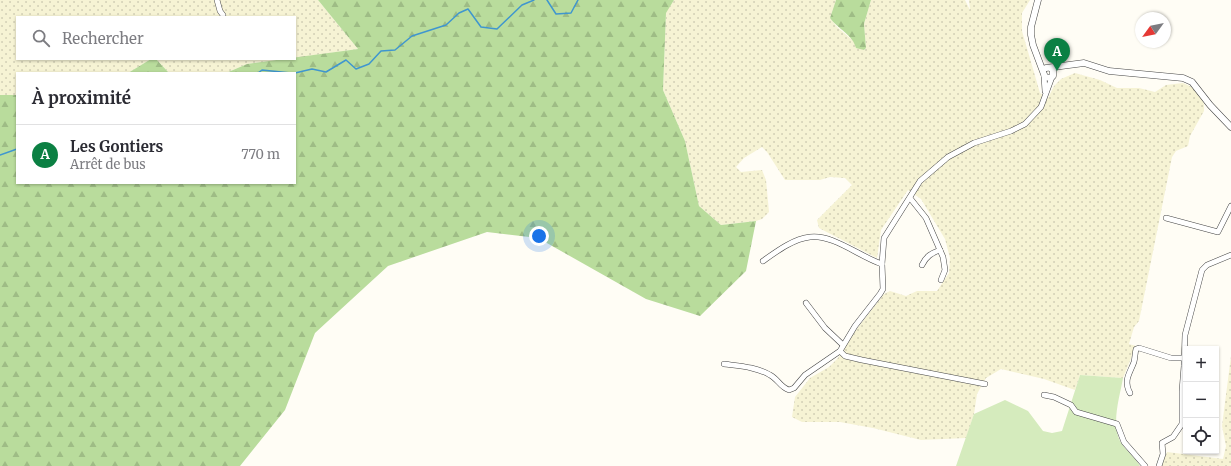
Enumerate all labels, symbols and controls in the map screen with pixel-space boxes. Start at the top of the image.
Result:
north arrow [1135,12,1171,48]
search box [16,16,296,60]
icon: search [30,27,52,49]
text: Rechercher [62,29,144,48]
pin: A [1044,38,1070,71]
text: À proximité [32,87,131,109]
text: Les Gontiers [70,137,163,156]
text: A [40,146,50,163]
text: 770 m [241,146,280,163]
text: Arrêt de bus [70,156,146,173]
your location [529,226,549,246]
map controls [1183,346,1219,454]
button: + [1183,346,1219,382]
button: − [1183,382,1219,418]
button: locate [1183,418,1219,454]

